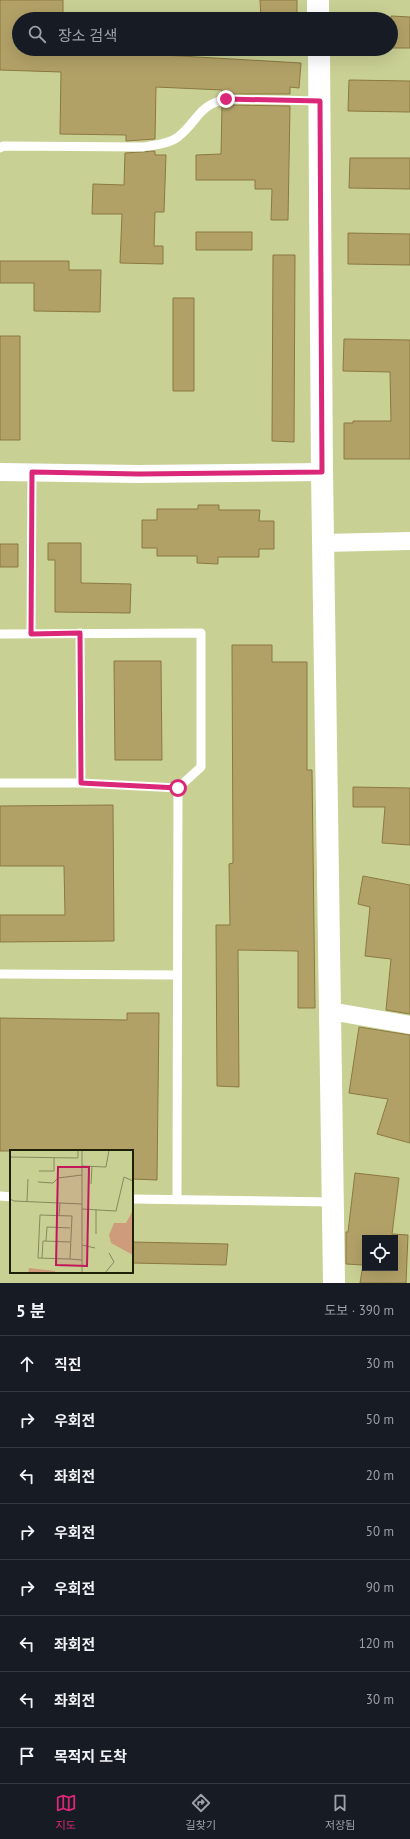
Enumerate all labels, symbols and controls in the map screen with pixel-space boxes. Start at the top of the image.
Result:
search box [12,12,398,56]
icon: search [26,23,48,45]
text: 장소 검색 [58,26,117,45]
route end [217,90,235,108]
route start [169,779,187,797]
inset map [10,1150,133,1273]
map controls [362,1235,398,1271]
button: locate [362,1235,398,1271]
text: 5 분 [16,1300,46,1322]
text: 도보 · 390 m [324,1302,394,1319]
icon: ahead [16,1353,38,1375]
text: 직진 [54,1355,82,1374]
text: 30 m [366,1355,394,1372]
icon: right [16,1409,38,1431]
text: 우회전 [54,1411,95,1430]
text: 50 m [366,1411,394,1428]
icon: left [16,1465,38,1487]
text: 좌회전 [54,1467,95,1486]
text: 20 m [366,1467,394,1484]
icon: right [16,1521,38,1543]
text: 우회전 [54,1523,95,1542]
text: 50 m [366,1523,394,1540]
icon: right [16,1577,38,1599]
text: 우회전 [54,1579,95,1598]
text: 90 m [366,1579,394,1596]
icon: left [16,1633,38,1655]
text: 좌회전 [54,1635,95,1654]
text: 120 m [359,1635,394,1652]
icon: left [16,1689,38,1711]
text: 좌회전 [54,1691,95,1710]
text: 30 m [366,1691,394,1708]
icon: arrive [16,1745,38,1767]
text: 목적지 도착 [54,1747,127,1766]
tab: 지도 [55,1792,77,1832]
tab: 길찾기 [186,1792,216,1832]
tab: 저장됨 [325,1792,355,1832]

